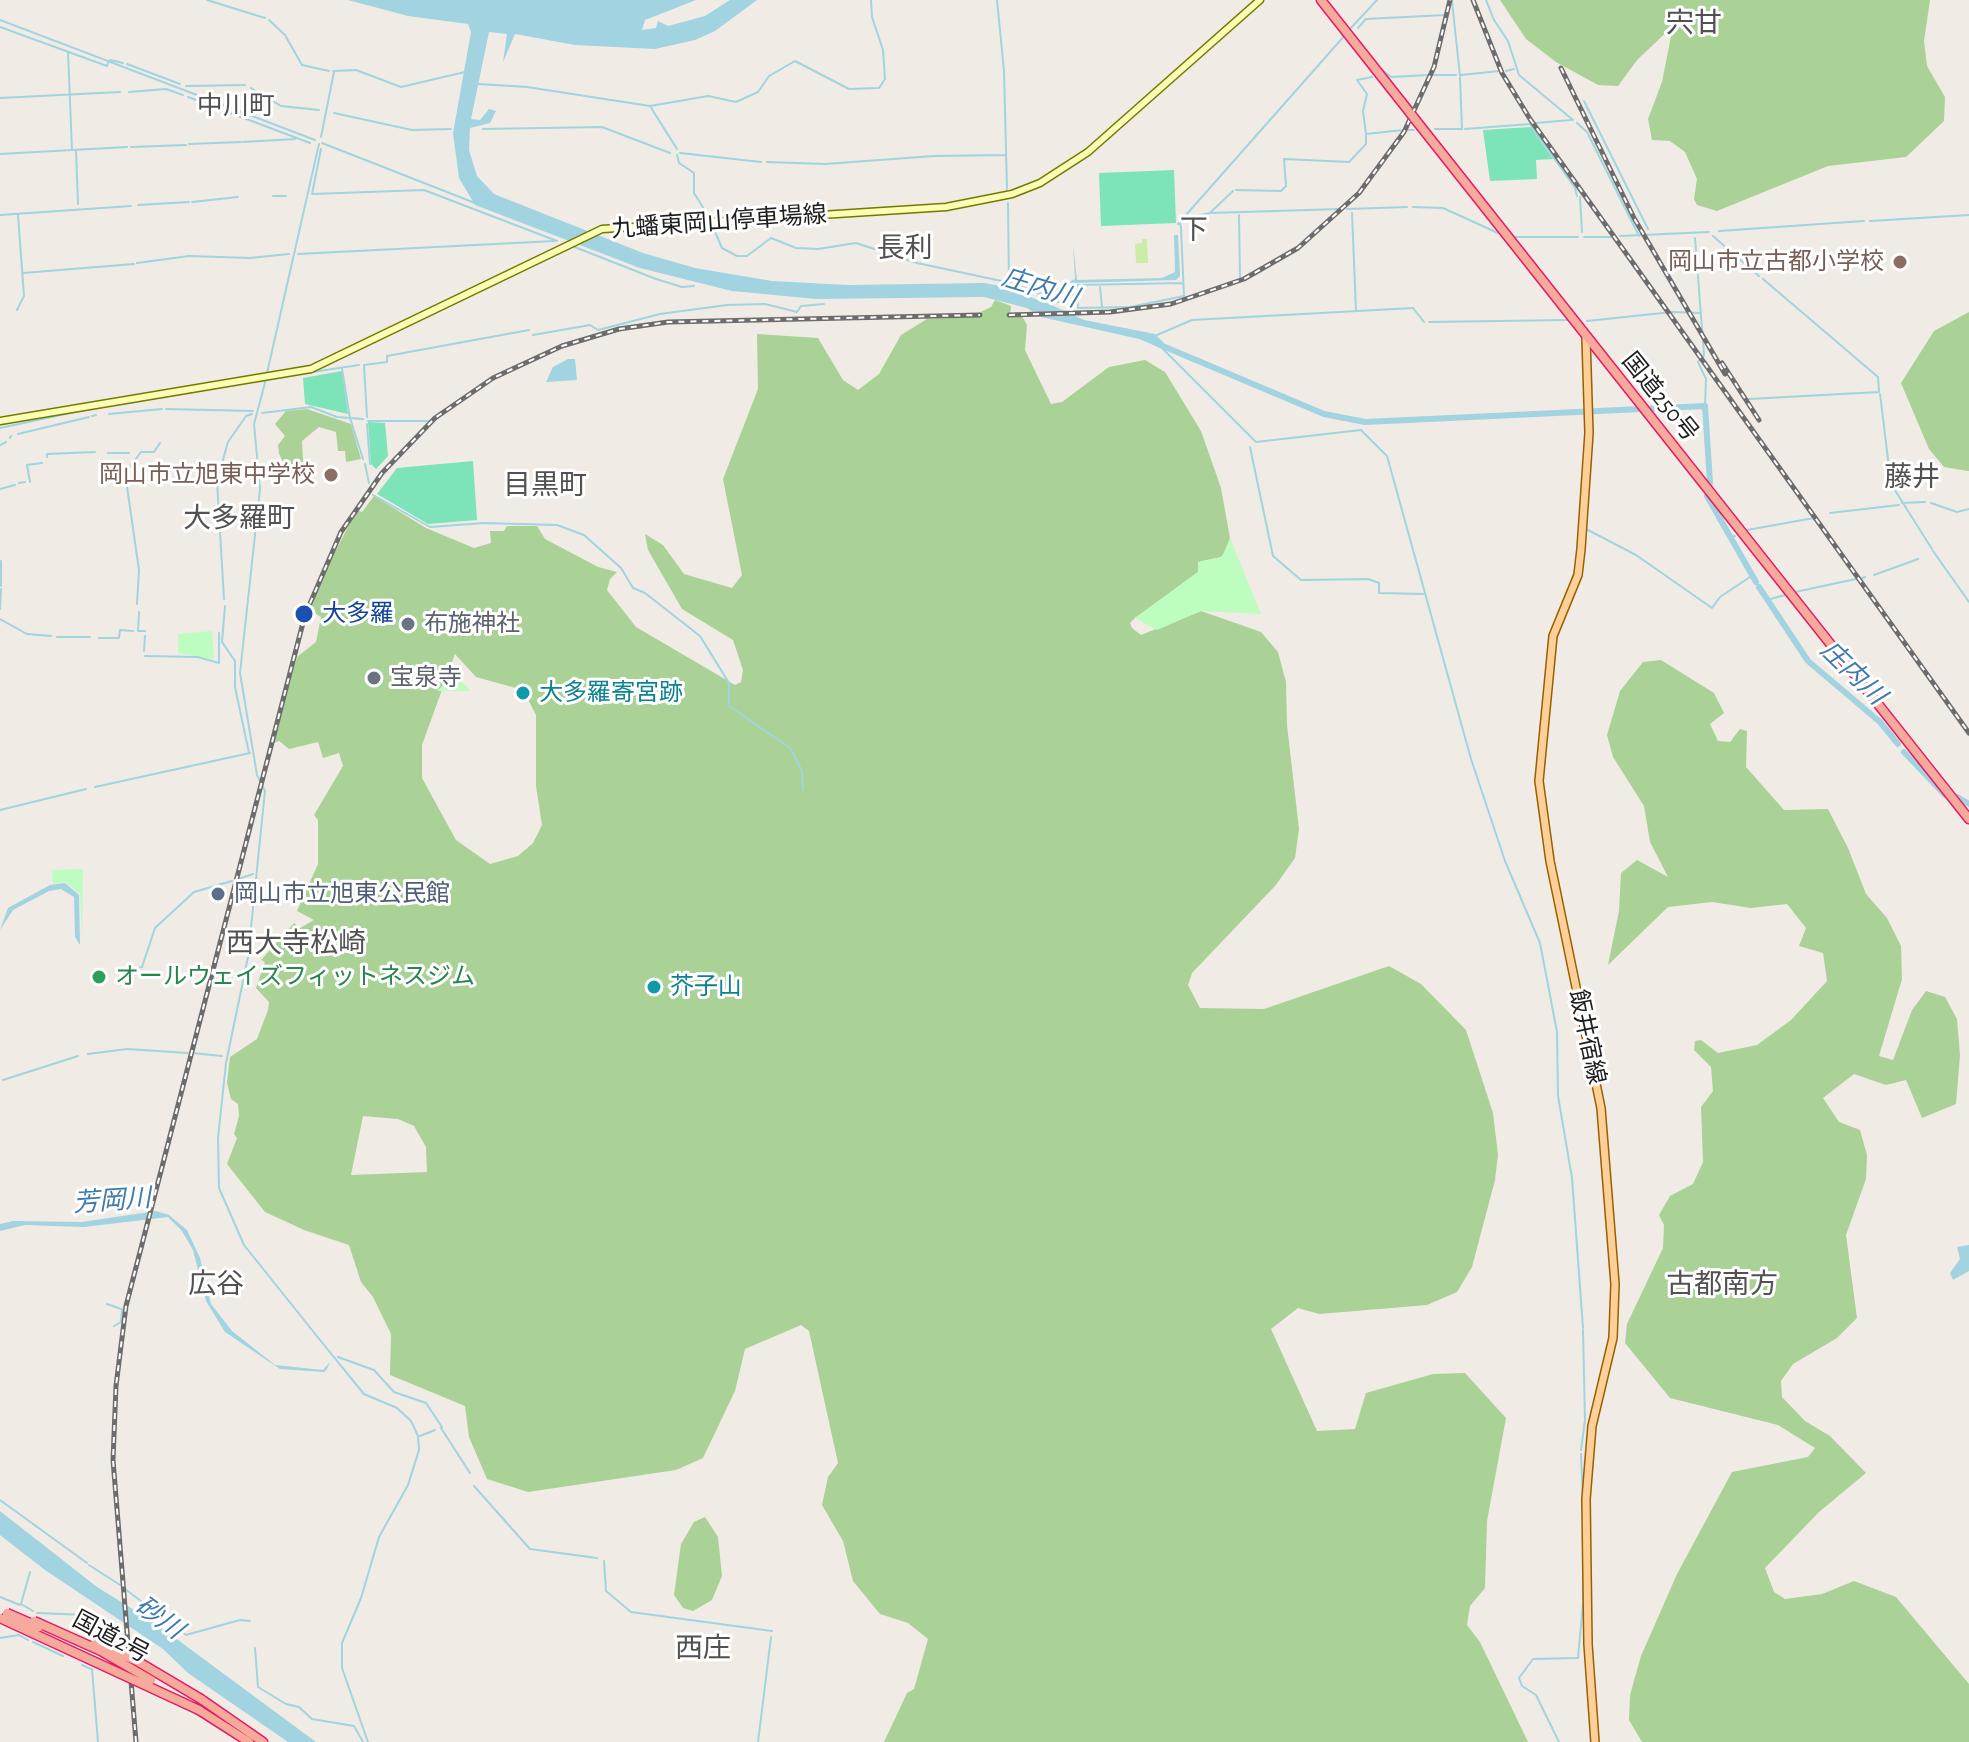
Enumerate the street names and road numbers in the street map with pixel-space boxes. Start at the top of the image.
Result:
street label: 九蟠東岡山停車場線 [610,200,828,244]
street label: 国道250号 [1616,347,1704,447]
street label: 飯井宿線 [1563,987,1611,1087]
street label: 国道2号 [68,1605,154,1669]

